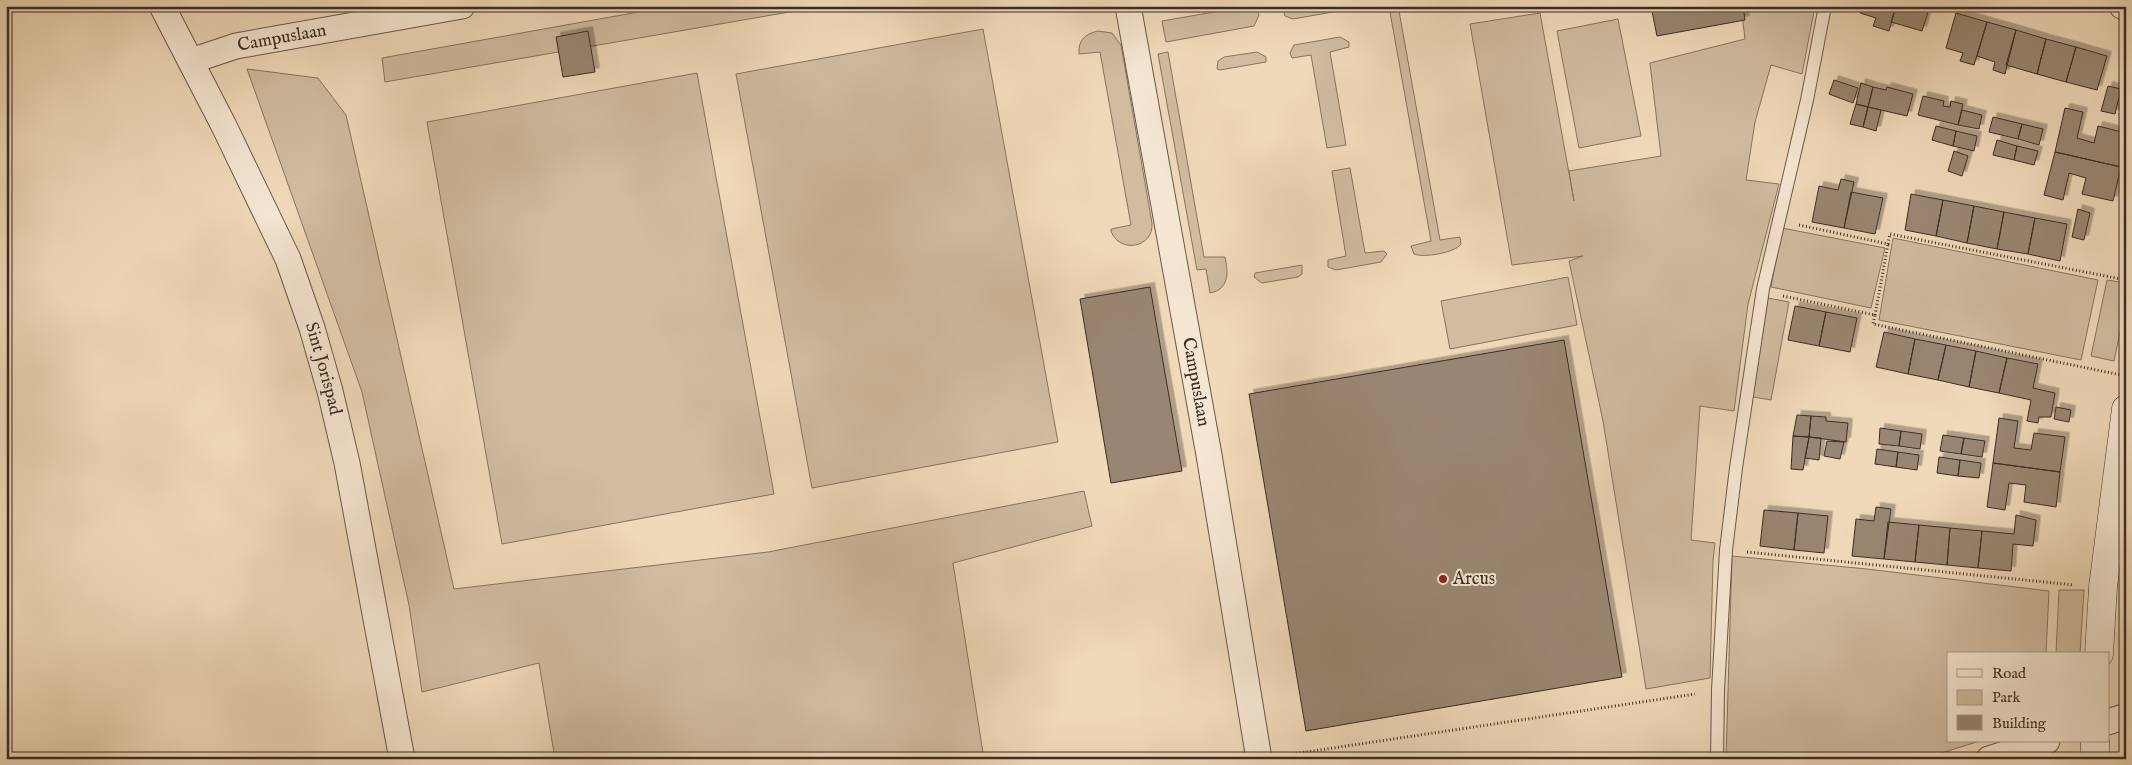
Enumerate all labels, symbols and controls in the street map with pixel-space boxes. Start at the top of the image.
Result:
street label: Campuslaan [236,19,329,57]
street label: Sint Jorispad [299,319,347,418]
street label: Campuslaan [1177,336,1215,429]
place label: Arcus [1452,568,1495,591]
marker: Arcus [1437,573,1449,585]
legend [1947,652,2110,742]
text: Road [1992,664,2027,683]
text: Park [1992,688,2022,707]
text: Building [1992,714,2047,733]

